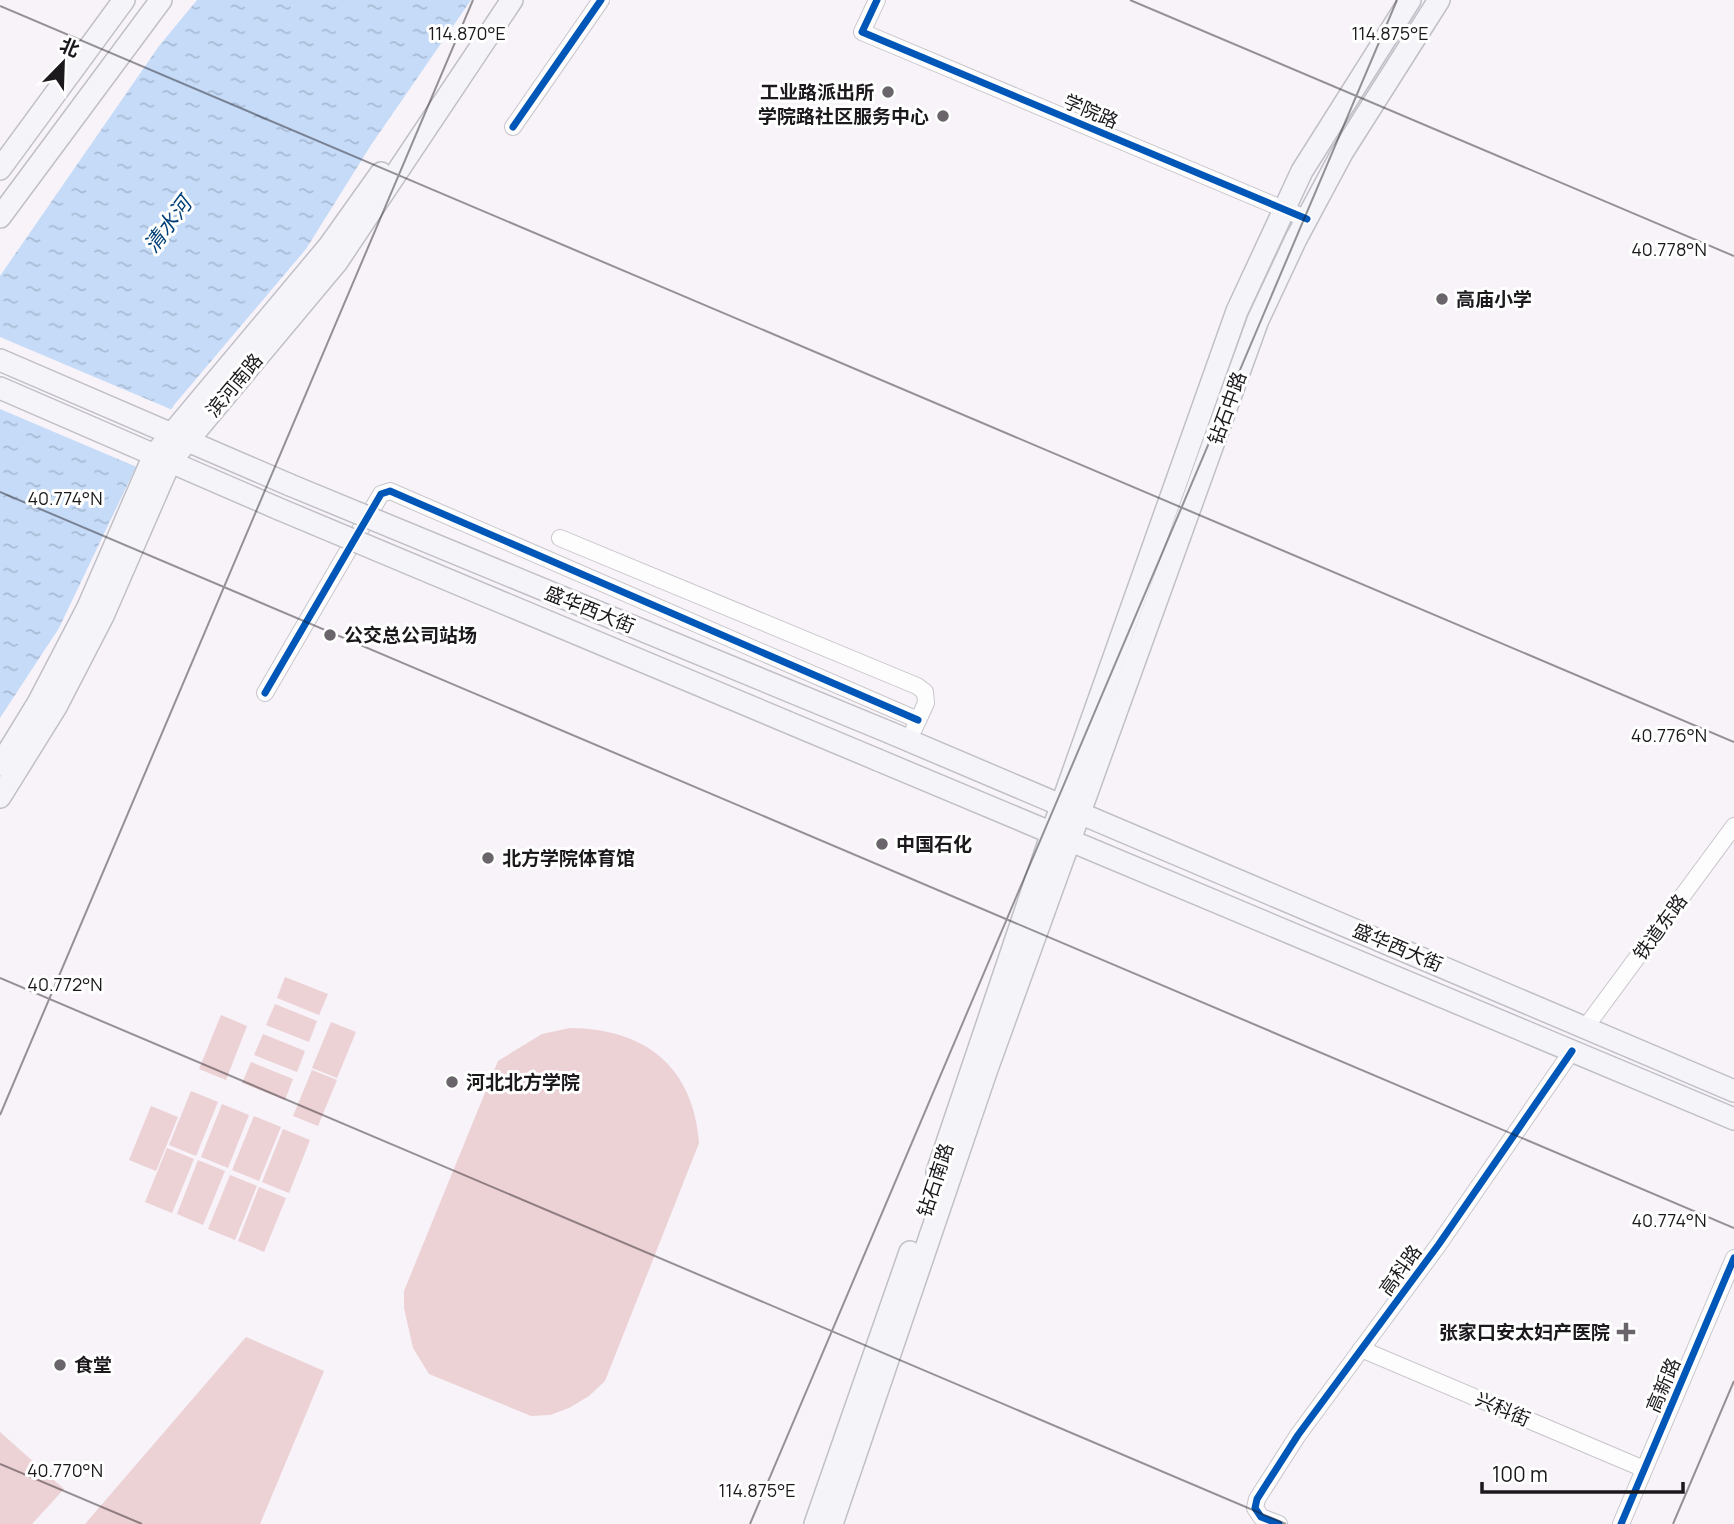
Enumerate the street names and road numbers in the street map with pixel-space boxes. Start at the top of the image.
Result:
street label: 学院路 [1060,88,1122,134]
street label: 滨河南路 [200,348,268,422]
street label: 钻石中路 [1202,368,1252,448]
street label: 盛华西大街 [541,579,639,639]
street label: 铁道东路 [1627,889,1693,965]
street label: 盛华西大街 [1349,916,1447,978]
street label: 钻石南路 [911,1140,959,1220]
street label: 高科路 [1373,1239,1427,1301]
street label: 高新路 [1640,1354,1686,1416]
street label: 兴科街 [1472,1386,1534,1432]

